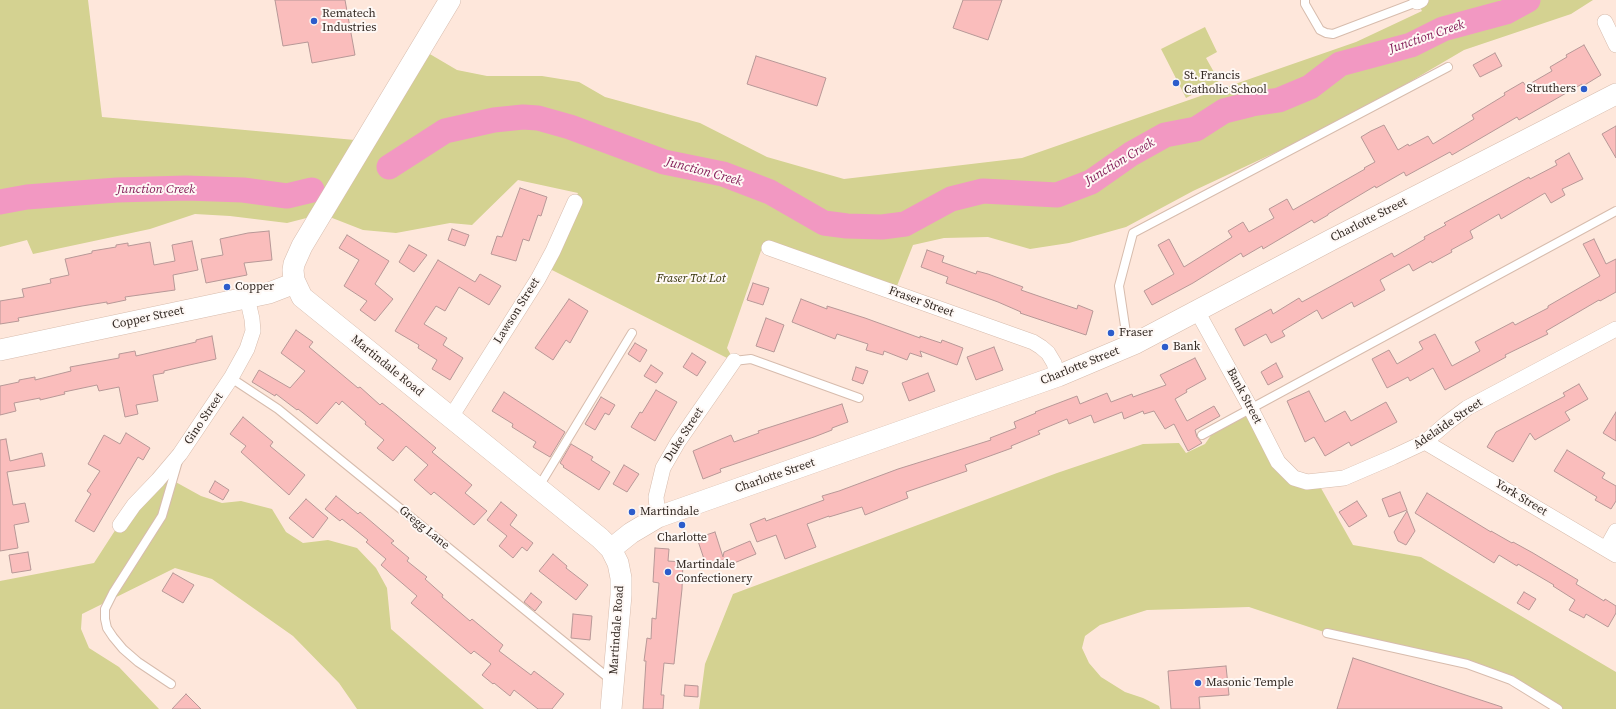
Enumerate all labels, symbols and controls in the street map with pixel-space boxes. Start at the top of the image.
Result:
place label: Rematech Industries [322,7,376,35]
marker: Rematech Industries [309,16,319,26]
water label: Junction Creek [1387,17,1467,57]
place label: St. Francis Catholic School [1184,69,1267,97]
marker: St. Francis Catholic School [1171,78,1181,88]
place label: Struthers [1527,82,1576,96]
marker: Struthers [1579,84,1589,94]
water label: Junction Creek [1082,135,1158,189]
water label: Junction Creek [664,154,744,190]
water label: Junction Creek [117,182,195,198]
street label: Charlotte Street [1328,195,1410,245]
park label: Fraser Tot Lot [656,272,726,286]
street label: Lawson Street [491,275,543,347]
place label: Copper [235,280,274,294]
marker: Copper [222,282,232,292]
street label: Fraser Street [887,284,955,320]
street label: Copper Street [111,303,185,333]
place label: Fraser [1119,326,1153,340]
marker: Fraser [1106,328,1116,338]
street label: Martindale Road [348,332,426,400]
place label: Bank [1173,340,1200,354]
marker: Bank [1160,342,1170,352]
street label: Charlotte Street [1039,344,1121,388]
street label: Bank Street [1223,366,1265,426]
street label: Gino Street [181,390,227,448]
street label: Adelaide Street [1411,396,1485,452]
street label: Duke Street [661,405,707,465]
street label: Charlotte Street [733,456,817,496]
street label: York Street [1492,477,1550,519]
street label: Gregg Lane [396,503,452,553]
place label: Martindale [640,505,699,519]
marker: Martindale [627,507,637,517]
marker: Charlotte [677,520,687,530]
place label: Charlotte [657,531,707,545]
place label: Martindale Confectionery [676,558,752,586]
marker: Martindale Confectionery [663,567,673,577]
street label: Martindale Road [607,585,627,675]
place label: Masonic Temple [1206,676,1294,690]
marker: Masonic Temple [1193,678,1203,688]

